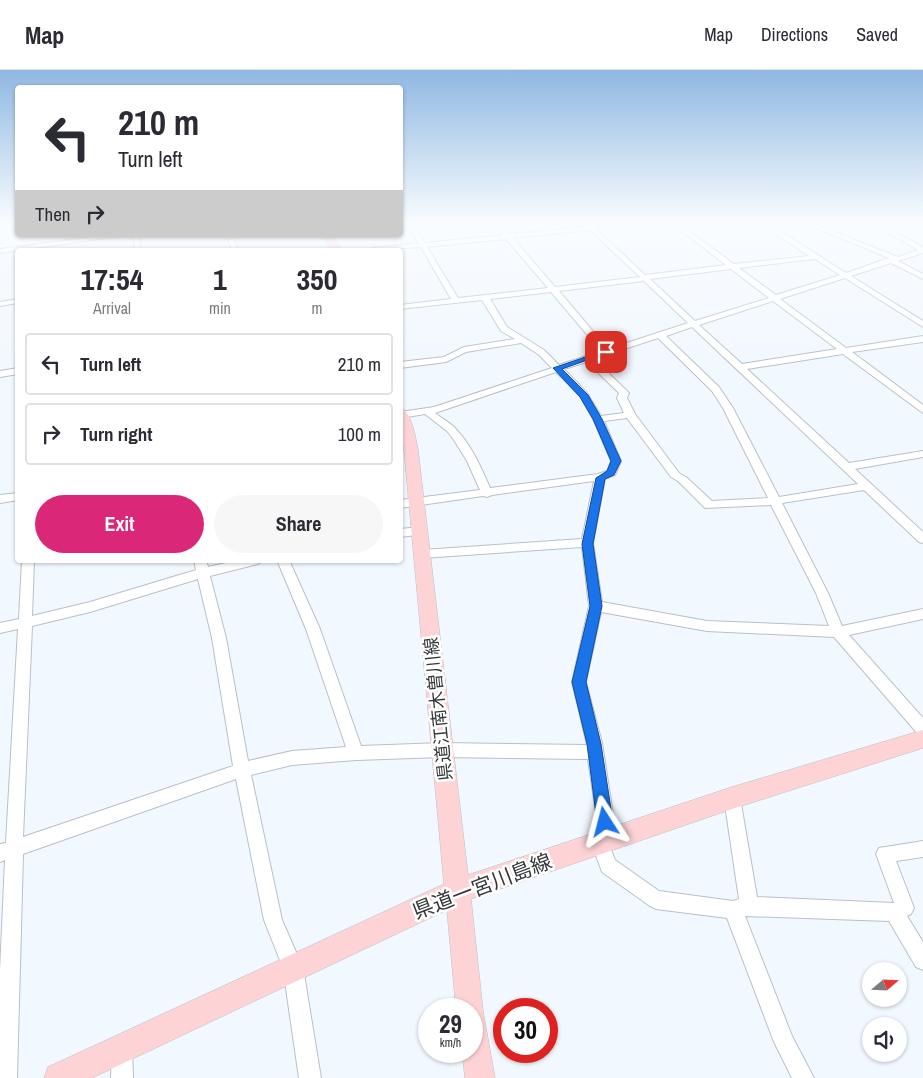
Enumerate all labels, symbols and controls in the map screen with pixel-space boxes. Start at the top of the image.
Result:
text: Map [25,19,64,51]
text: Map [704,22,733,47]
text: Directions [761,22,828,47]
text: Saved [856,22,898,47]
text: 210 m [118,99,199,146]
icon: left [35,105,100,170]
text: Turn left [118,144,183,174]
icon: right [81,200,109,228]
text: Then [35,201,71,227]
text: 17:54 [81,259,143,299]
text: 1 [213,259,227,299]
text: 350 [296,259,337,299]
text: Arrival [93,297,131,319]
text: min [209,297,231,319]
text: m [311,297,322,319]
pin [585,331,627,373]
icon: arrive [592,338,620,366]
icon: left [37,350,65,378]
text: Turn left [80,351,141,377]
text: 210 m [338,351,381,377]
icon: right [37,420,65,448]
text: Turn right [80,421,152,447]
text: 100 m [338,421,381,447]
button: Exit [35,495,204,553]
button: Share [214,495,383,553]
street label: 県道江南木曽川線 [418,636,458,782]
position arrow [578,795,630,847]
street label: 県道一宮川島線 [408,846,556,926]
north arrow [862,962,908,1008]
map controls [862,962,907,1062]
speed limit sign: 30 [493,998,558,1063]
text: 29 [439,1007,462,1041]
button: sound [862,1017,907,1062]
text: km/h [440,1035,461,1051]

